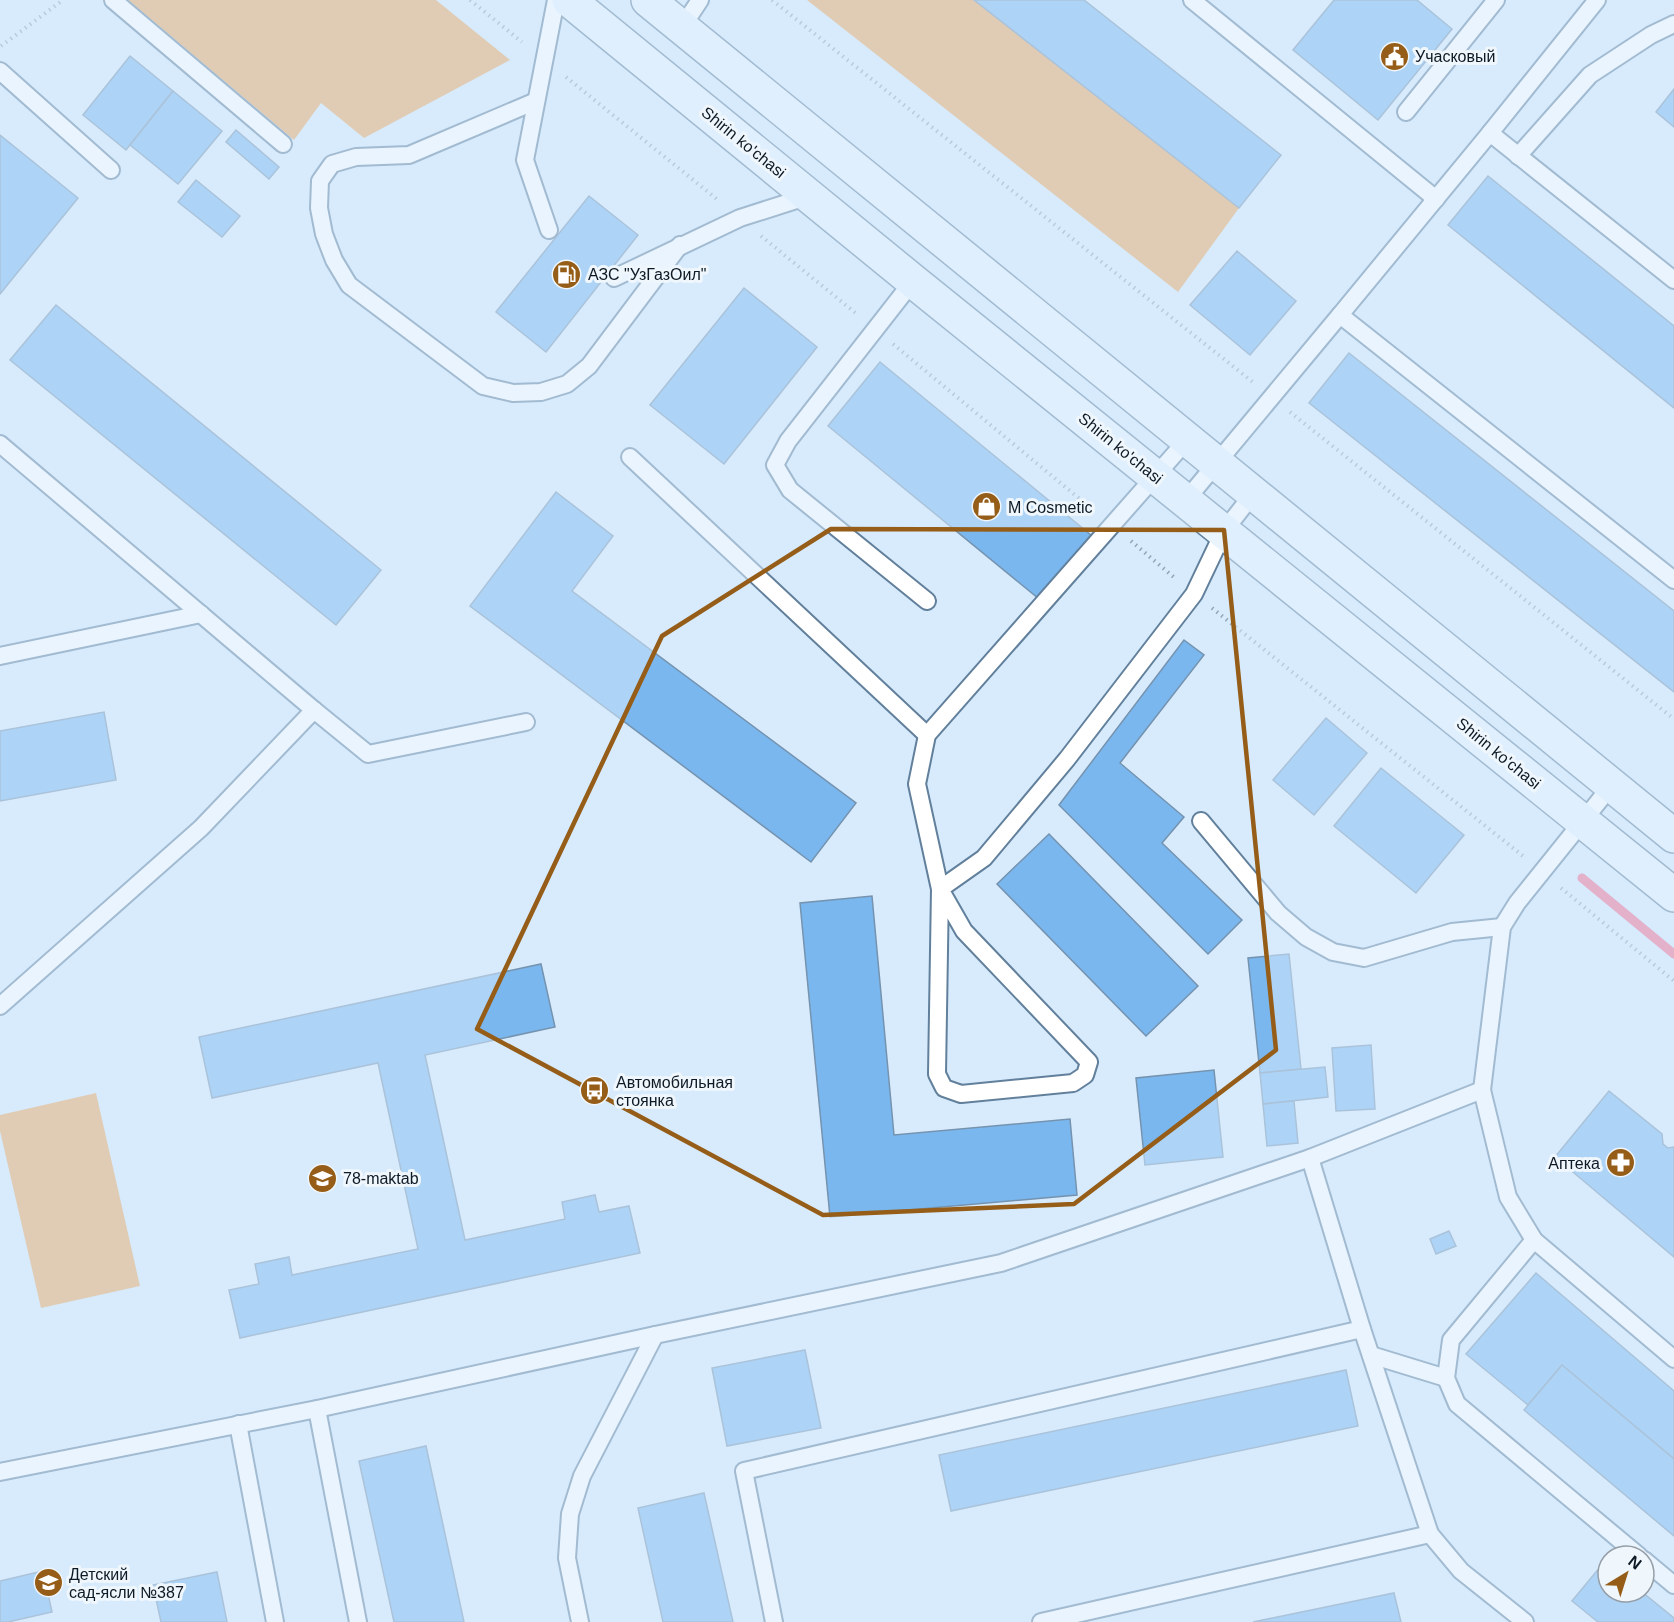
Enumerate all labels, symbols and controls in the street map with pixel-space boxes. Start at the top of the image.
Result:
public building icon: Учасковый [1378,40,1410,72]
place label: Учасковый [1415,48,1495,65]
street label: Shirin ko'chasi [698,103,789,181]
fuel station icon: АЗС "УзГазОил" [551,258,583,290]
place label: АЗС "УзГазОил" [588,266,706,283]
street label: Shirin ko'chasi [1075,409,1166,487]
shop icon: M Cosmetic [971,491,1003,523]
place label: M Cosmetic [1008,499,1092,516]
street label: Shirin ko'chasi [1453,714,1544,792]
place label: Автомобильная стоянка [616,1074,733,1109]
bus stop icon: Автомобильная стоянка [579,1075,611,1107]
pharmacy icon: Аптека [1605,1147,1637,1179]
place label: Аптека [1548,1155,1600,1172]
school or university icon: 78-maktab [306,1162,338,1194]
place label: 78-maktab [343,1170,419,1187]
north arrow [1596,1544,1656,1604]
text: N [1625,1552,1645,1573]
place label: Детский сад-ясли №387 [69,1566,184,1601]
school or university icon: Детский сад-ясли №387 [32,1567,64,1599]

